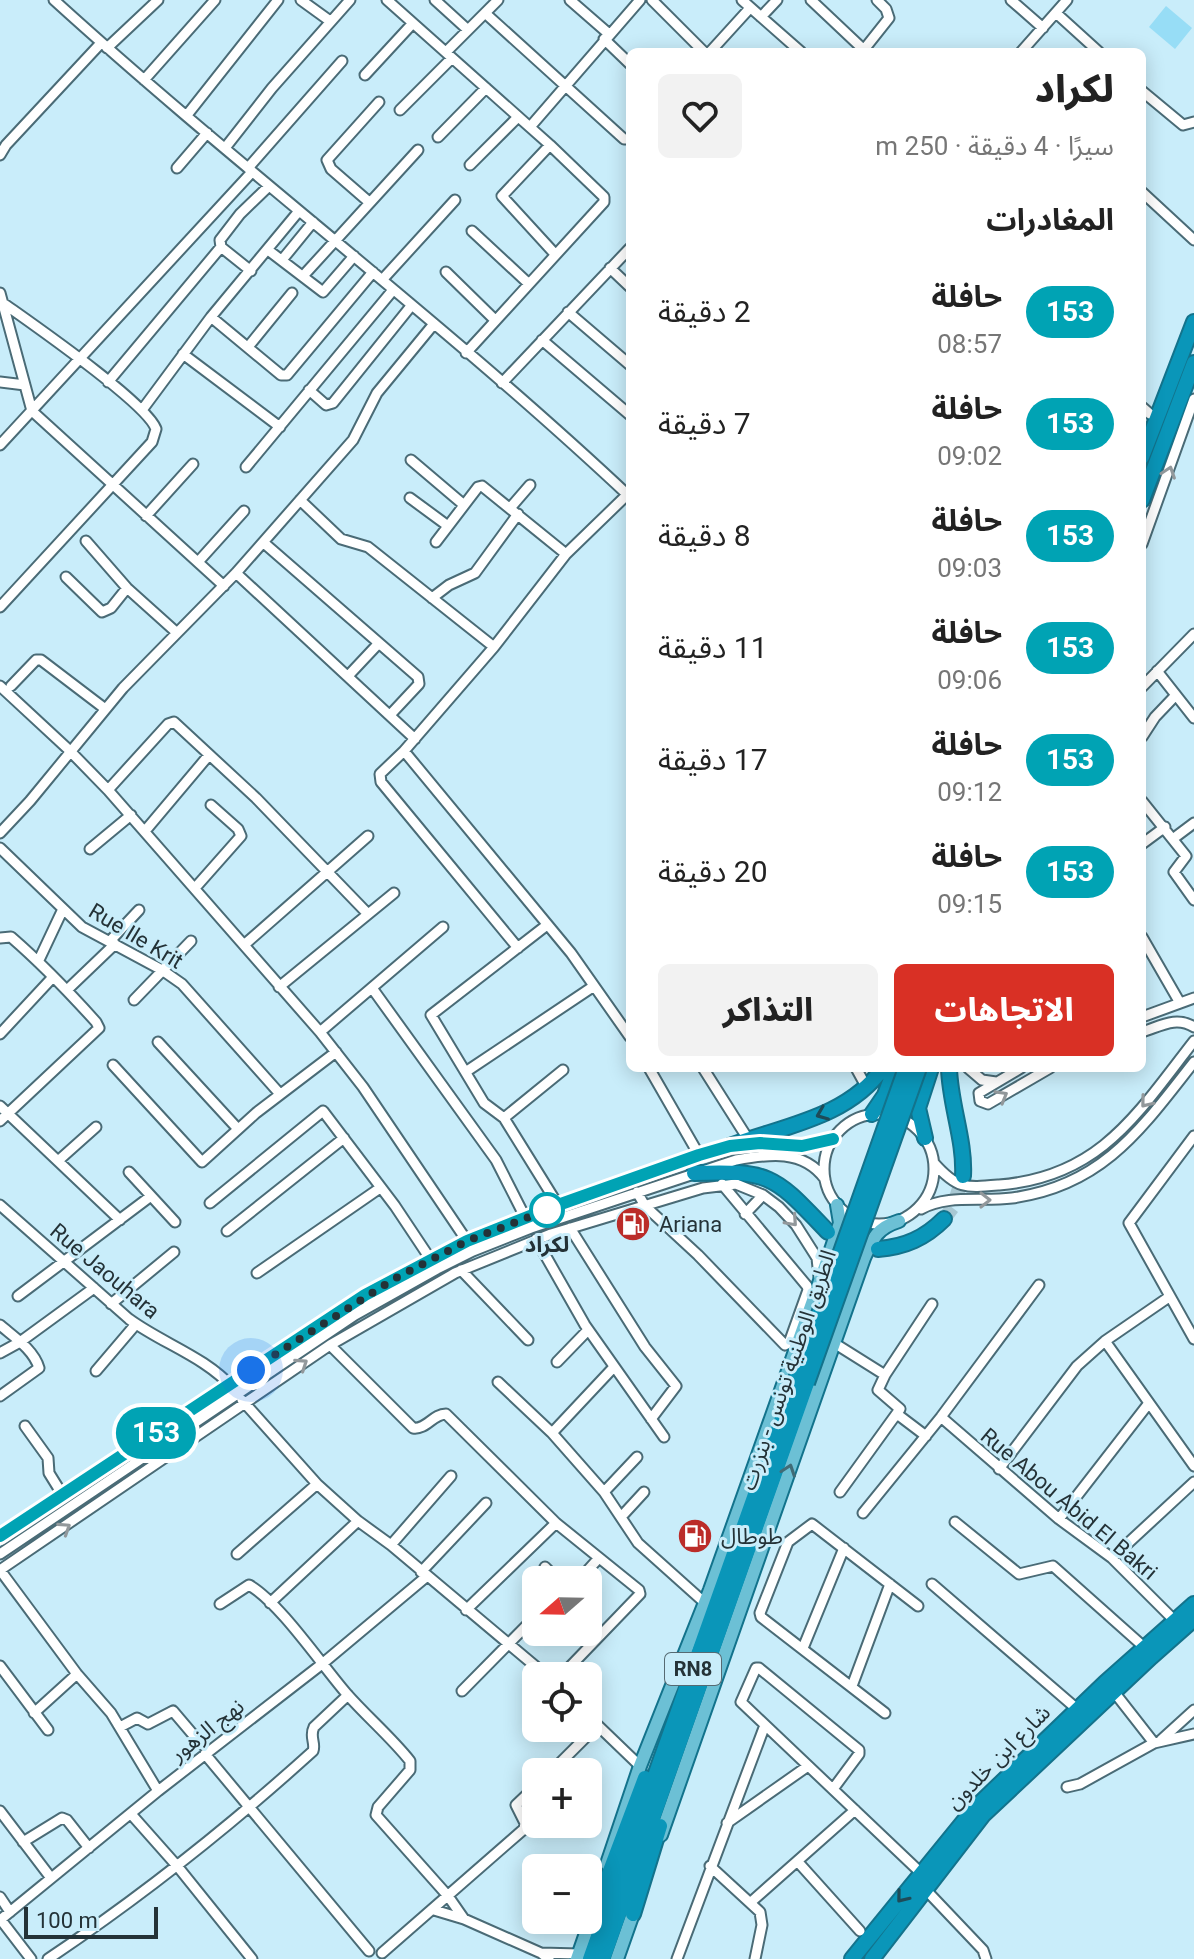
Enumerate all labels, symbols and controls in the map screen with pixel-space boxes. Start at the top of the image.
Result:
text: لكراد [1035,67,1114,111]
button: heart [658,74,742,158]
text: سيرًا · 4 دقيقة · 250 m [875,131,1114,161]
text: المغادرات [986,202,1114,237]
text: حافلة [931,279,1002,314]
text: 2 دقيقة [658,294,751,329]
text: 153 [1046,295,1094,328]
text: 08:57 [937,329,1002,359]
text: حافلة [931,391,1002,426]
text: 7 دقيقة [658,406,751,441]
text: 153 [1046,407,1094,440]
text: 09:02 [937,441,1002,471]
one-way arrow [1159,465,1175,479]
text: حافلة [931,503,1002,538]
text: 8 دقيقة [658,518,751,553]
text: 153 [1046,519,1094,552]
text: 09:03 [937,553,1002,583]
text: حافلة [931,615,1002,650]
text: 11 دقيقة [658,630,768,665]
text: 153 [1046,631,1094,664]
text: 09:06 [937,665,1002,695]
text: حافلة [931,727,1002,762]
text: 17 دقيقة [658,742,768,777]
text: 153 [1046,743,1094,776]
text: 09:12 [937,777,1002,807]
text: حافلة [931,839,1002,874]
text: 20 دقيقة [658,854,768,889]
text: 153 [1046,855,1094,888]
text: 09:15 [937,889,1002,919]
street label: Rue Ile Krit [85,898,187,974]
button: التذاكر [658,964,878,1056]
button: الاتجاهات [894,964,1114,1056]
one-way arrow [993,1090,1008,1105]
one-way arrow [1141,1093,1155,1108]
one-way arrow [816,1104,830,1121]
one-way arrow [979,1191,992,1209]
marker: لكراد [530,1193,564,1227]
fuel station icon: Ariana [614,1205,652,1243]
place label: Ariana [659,1212,722,1237]
one-way arrow [782,1212,796,1227]
street label: Rue Jaouhara [45,1218,165,1324]
place label: لكراد [525,1232,569,1257]
street label: الطريق الوطنية تونس - بنزرت [735,1247,842,1494]
your location [231,1350,271,1390]
one-way arrow [294,1359,308,1374]
line badge: 153 [110,1407,202,1459]
text: 153 [132,1416,180,1449]
street label: Rue Abou Abid El Bakri [976,1423,1162,1585]
one-way arrow [780,1464,796,1478]
fuel station icon: طوطال [676,1517,714,1555]
one-way arrow [57,1522,71,1537]
place label: طوطال [721,1524,783,1549]
north arrow [522,1566,602,1646]
map controls [522,1566,602,1934]
road number: RN8 [665,1653,721,1685]
button: locate [522,1662,602,1742]
street label: نهج الزهور [164,1693,251,1770]
street label: شارع ابن خلدون [941,1700,1058,1817]
button: + [522,1758,602,1838]
button: − [522,1854,602,1934]
one-way arrow [897,1887,912,1902]
scale bar [24,1903,158,1939]
text: 100 m [36,1908,98,1933]

